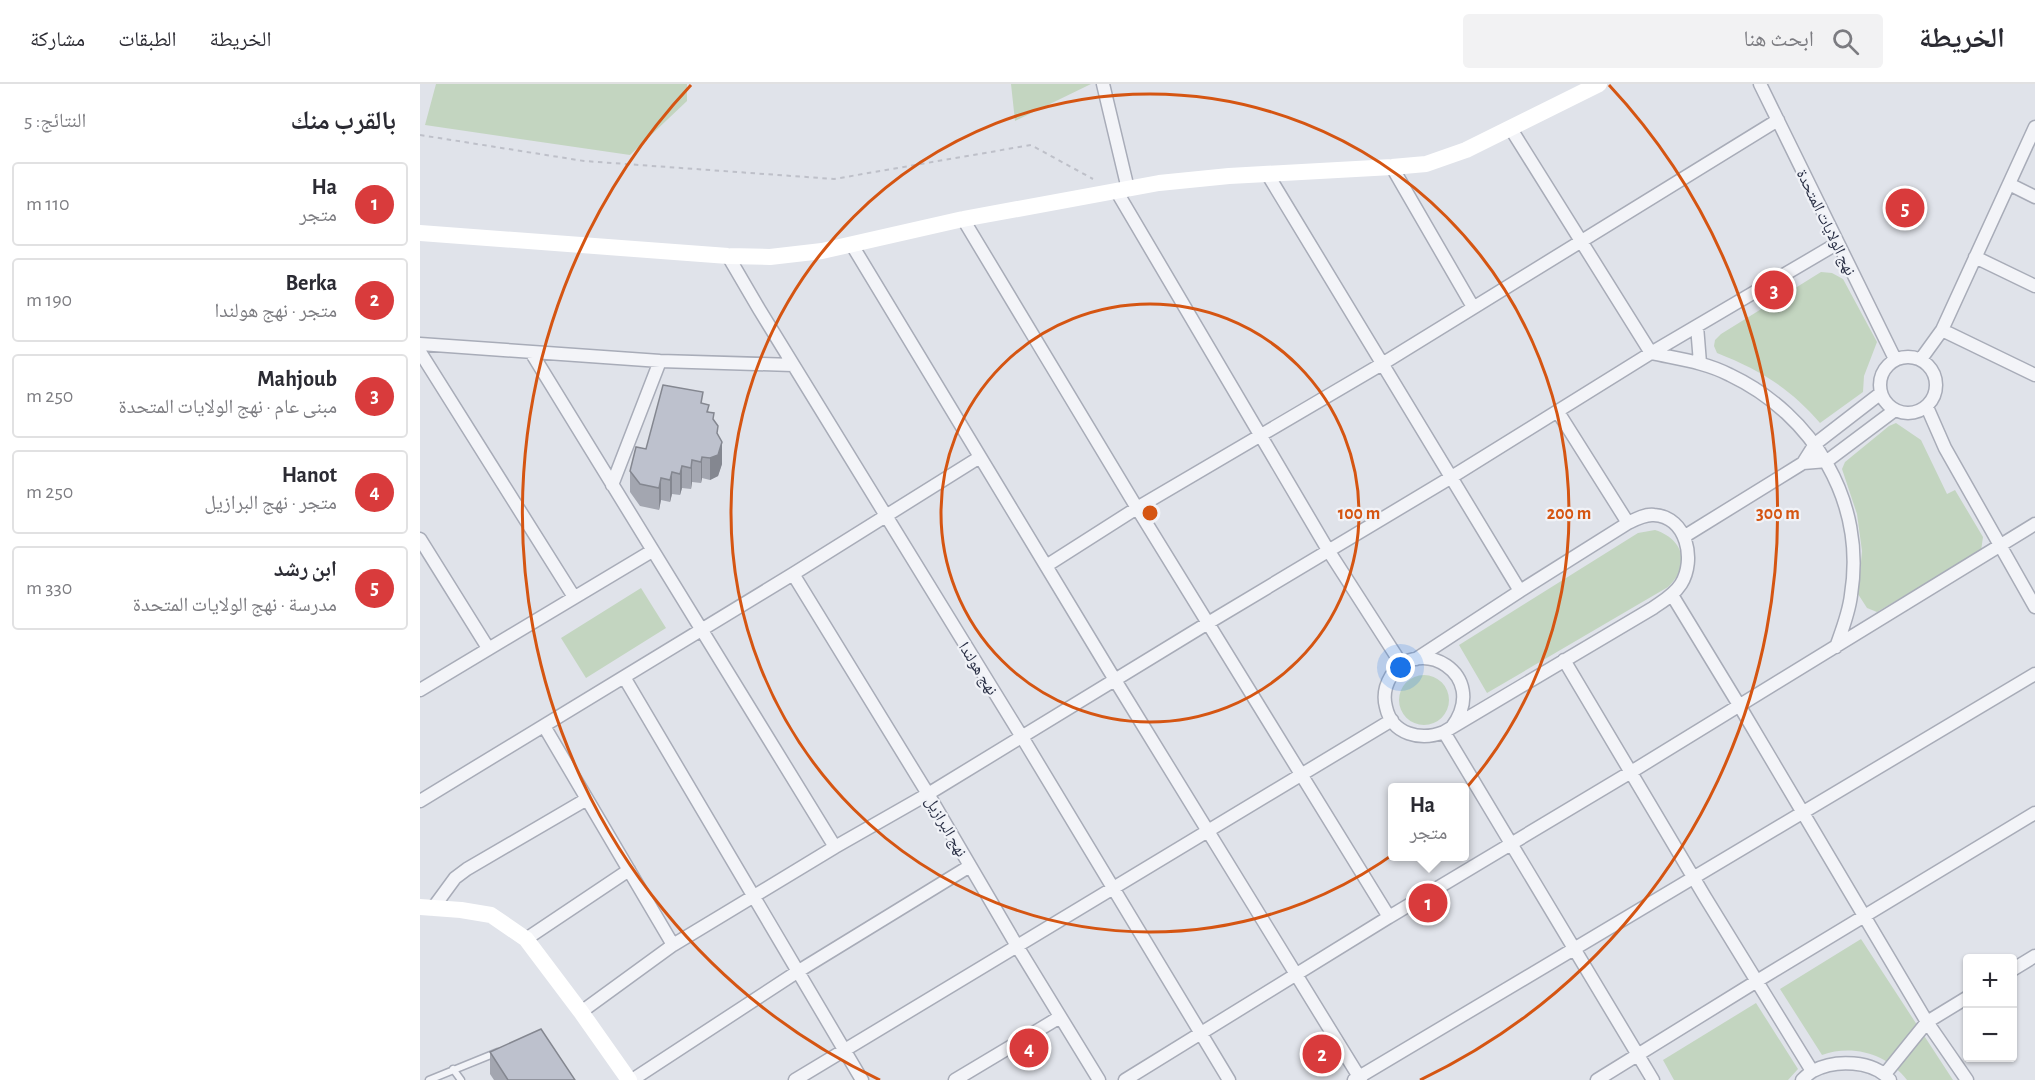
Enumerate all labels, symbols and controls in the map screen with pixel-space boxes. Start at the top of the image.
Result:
search box [1463,14,1883,68]
icon: search [1829,25,1862,58]
text: الخريطة [1919,25,2005,53]
text: ابحث هنا [1743,28,1814,50]
text: مشاركة [30,29,85,50]
text: الطبقات [118,29,177,50]
text: الخريطة [210,29,271,50]
text: بالقرب منك [291,108,396,134]
text: النتائج: 5 [24,111,86,131]
street label: نهج الولايات المتحدة [1792,167,1859,279]
text: Ha [311,176,337,198]
pin: 5 [1886,186,1924,230]
text: 110 m [26,194,70,214]
text: 1 [371,194,378,214]
text: متجر [299,205,337,225]
pin: 3 [1754,268,1794,312]
text: Berka [285,272,337,294]
text: 190 m [26,290,72,310]
text: 2 [370,290,379,310]
text: متجر · نهج هولندا [215,301,337,321]
text: Mahjoub [257,368,337,390]
text: 250 m [26,386,73,406]
text: 3 [370,386,379,406]
text: مبنى عام · نهج الولايات المتحدة [119,397,337,417]
text: Hanot [282,464,337,486]
text: 250 m [26,482,73,502]
text: 4 [369,482,380,502]
text: متجر · نهج البرازيل [204,493,337,513]
centre of rings [1140,503,1160,523]
text: 100 m [1338,505,1380,523]
text: 200 m [1547,505,1591,523]
text: 300 m [1756,505,1800,523]
text: ابن رشد [274,558,337,580]
text: 330 m [26,578,72,598]
text: 5 [370,578,379,598]
text: مدرسة · نهج الولايات المتحدة [133,595,337,615]
street label: نهج هولندا [954,639,1001,699]
your location [1386,653,1415,682]
popup [1388,783,1469,861]
street label: نهج البرازيل [921,793,970,861]
text: Ha [1410,794,1435,816]
text: متجر [1410,823,1447,843]
pin: 1 [1408,880,1448,926]
map controls [1963,954,2017,1062]
button: + [1963,954,2017,1008]
button: − [1963,1008,2017,1062]
pin: 4 [1010,1026,1048,1070]
pin: 2 [1302,1032,1342,1076]

